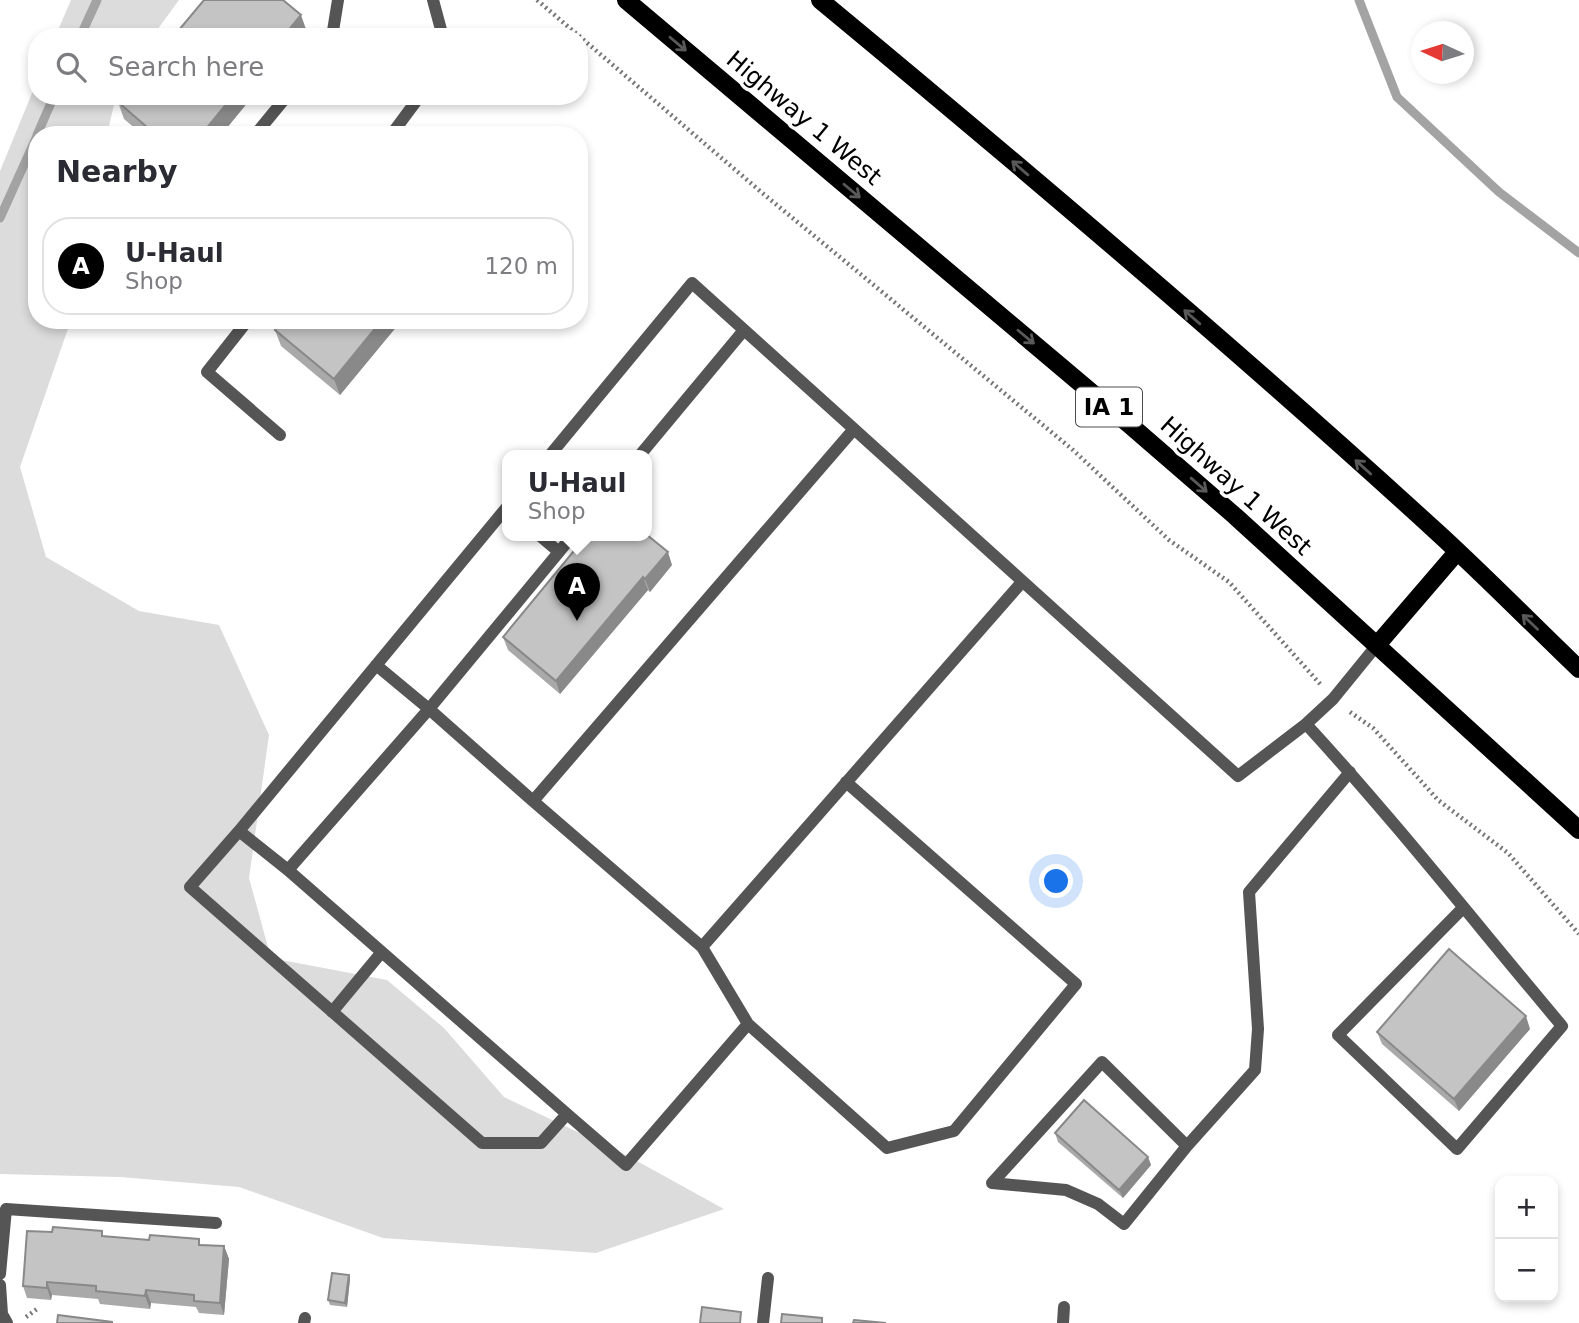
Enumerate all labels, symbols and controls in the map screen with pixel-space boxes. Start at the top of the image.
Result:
north arrow [1411,21,1474,84]
search box [28,28,588,105]
one-way arrow [669,36,687,52]
street label: Highway 1 West [721,45,887,191]
icon: search [52,48,90,86]
text: Search here [108,52,264,82]
text: Nearby [56,154,178,189]
one-way arrow [1011,160,1029,176]
one-way arrow [843,183,861,198]
text: U-Haul [125,238,224,268]
text: A [72,253,90,279]
text: 120 m [484,253,558,279]
text: Shop [125,268,183,294]
one-way arrow [1183,309,1201,325]
one-way arrow [1017,329,1035,345]
road number: IA 1 [1076,388,1142,426]
street label: Highway 1 West [1155,411,1317,561]
popup [502,450,652,541]
one-way arrow [1354,459,1372,475]
text: U-Haul [528,468,626,498]
one-way arrow [1190,477,1208,493]
text: Shop [528,498,586,524]
pin: A [554,563,600,621]
one-way arrow [1522,613,1539,630]
your location [1039,864,1073,898]
map controls [1495,1176,1558,1302]
button: + [1495,1176,1558,1239]
button: − [1495,1239,1558,1302]

